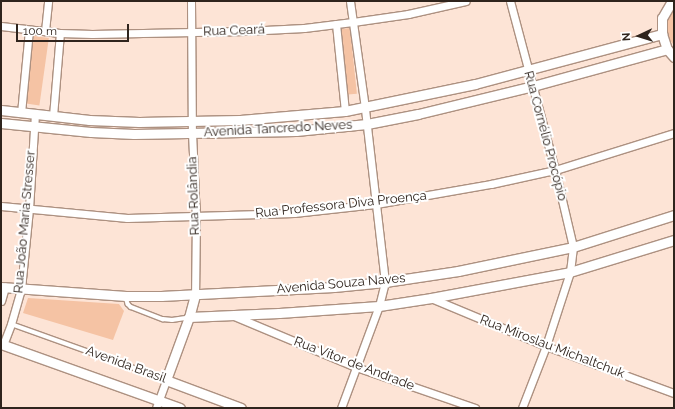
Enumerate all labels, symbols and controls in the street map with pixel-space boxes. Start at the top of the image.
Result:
scale bar [18,16,131,42]
north arrow [619,16,659,56]
street label: Rua Ceará [203,22,265,40]
text: 100 m [23,24,57,38]
text: N [620,32,633,42]
street label: Rua Cornélio Procópio [520,69,570,203]
street label: Avenida Tancredo Neves [203,117,353,141]
street label: Rua João Maria Stresser [11,150,39,294]
street label: Rua Rolândia [185,156,203,236]
street label: Rua Professora Diva Proença [254,188,428,222]
street label: Avenida Souza Naves [276,271,406,297]
street label: Rua Miroslau Michaltchuk [477,312,627,382]
street label: Rua Vítor de Andrade [291,334,417,394]
street label: Avenida Brasil [84,343,168,387]

